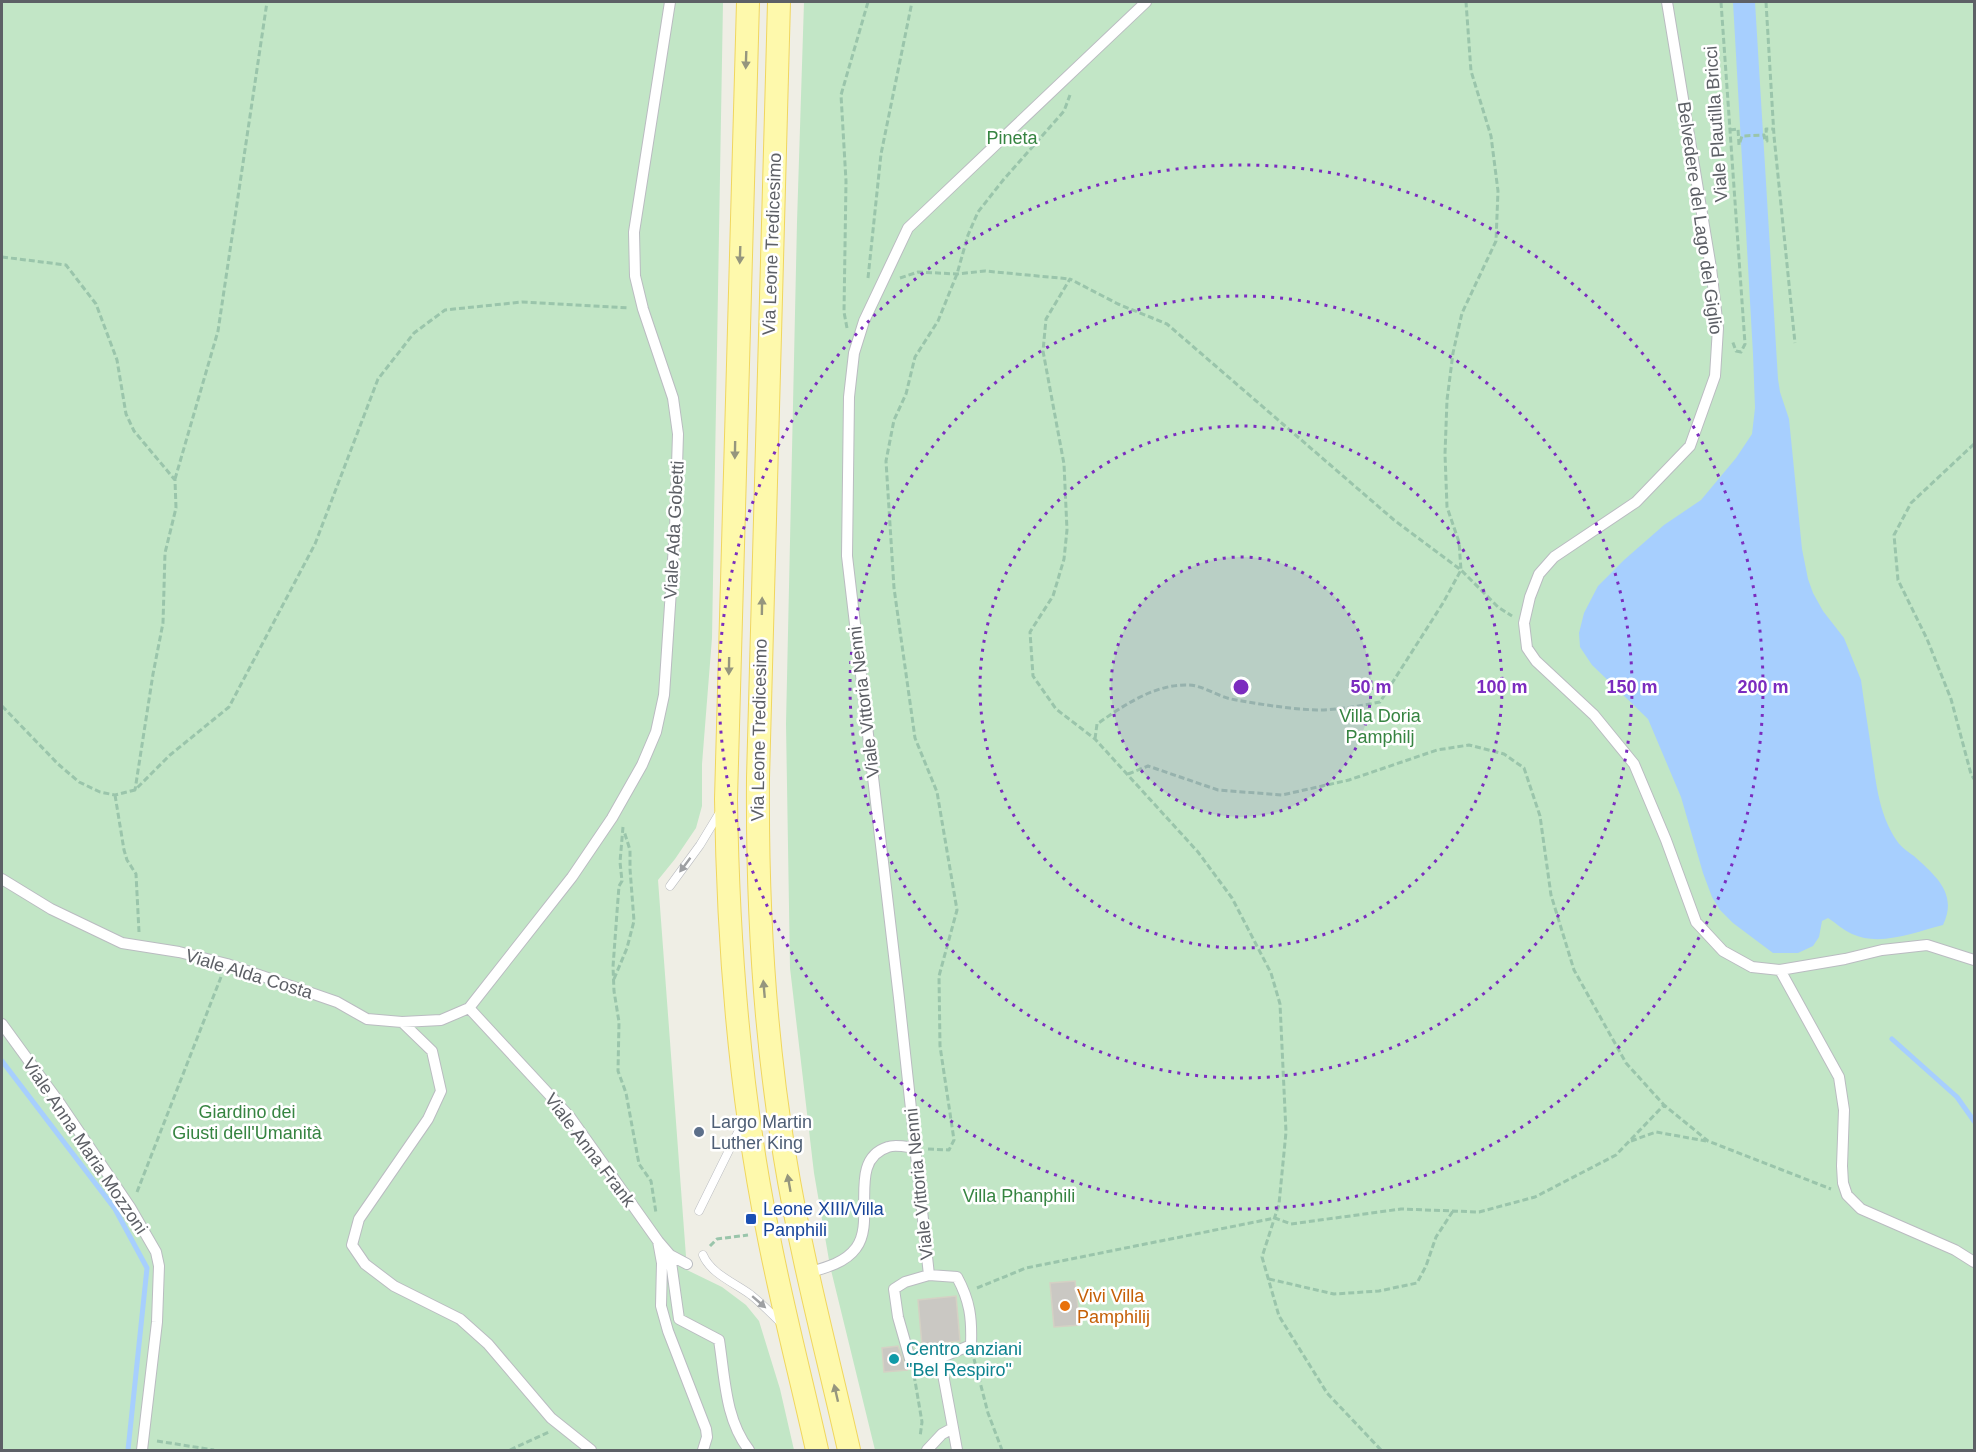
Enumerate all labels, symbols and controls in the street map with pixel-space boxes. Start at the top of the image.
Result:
street label: Viale Plautilla Bricci [1701,45,1731,203]
one-way arrow [741,50,751,69]
street label: Belvedere del Lago del Giglio [1674,100,1726,336]
park label: Pineta [986,128,1039,148]
street label: Via Leone Tredicesimo [759,152,785,336]
one-way arrow [736,245,745,264]
one-way arrow [730,440,739,459]
street label: Viale Ada Gobetti [660,460,688,600]
one-way arrow [757,596,767,615]
street label: Viale Vittoria Nenni [845,625,883,779]
street label: Via Leone Tredicesimo [747,638,771,822]
one-way arrow [724,656,734,675]
centre of rings [1231,677,1251,697]
text: 50 m [1350,677,1392,697]
text: 100 m [1476,677,1528,697]
text: 150 m [1606,677,1658,697]
text: 200 m [1737,677,1789,697]
park label: Villa Doria Pamphilj [1339,706,1422,747]
one-way arrow [679,857,691,873]
street label: Viale Alda Costa [183,945,316,1003]
one-way arrow [759,980,769,999]
street label: Viale Anna Maria Mozzoni [19,1054,151,1238]
street label: Viale Anna Frank [541,1089,640,1211]
park label: Giardino dei Giusti dell'Umanità [172,1102,323,1143]
street label: Viale Vittoria Nenni [901,1107,937,1261]
place label: Largo Martin Luther King [711,1112,812,1153]
marker: Largo Martin Luther King [692,1125,706,1139]
one-way arrow [784,1173,793,1192]
park label: Villa Phanphili [963,1186,1075,1206]
place label: Leone XIII/Villa Panphili [763,1199,885,1240]
marker: Leone XIII/Villa Panphili [744,1212,758,1226]
place label: Vivi Villa Pamphilij [1077,1286,1150,1327]
one-way arrow [751,1296,767,1309]
marker: Vivi Villa Pamphilij [1058,1299,1072,1313]
place label: Centro anziani "Bel Respiro" [906,1339,1022,1380]
marker: Centro anziani "Bel Respiro" [887,1352,901,1366]
one-way arrow [831,1384,840,1403]

